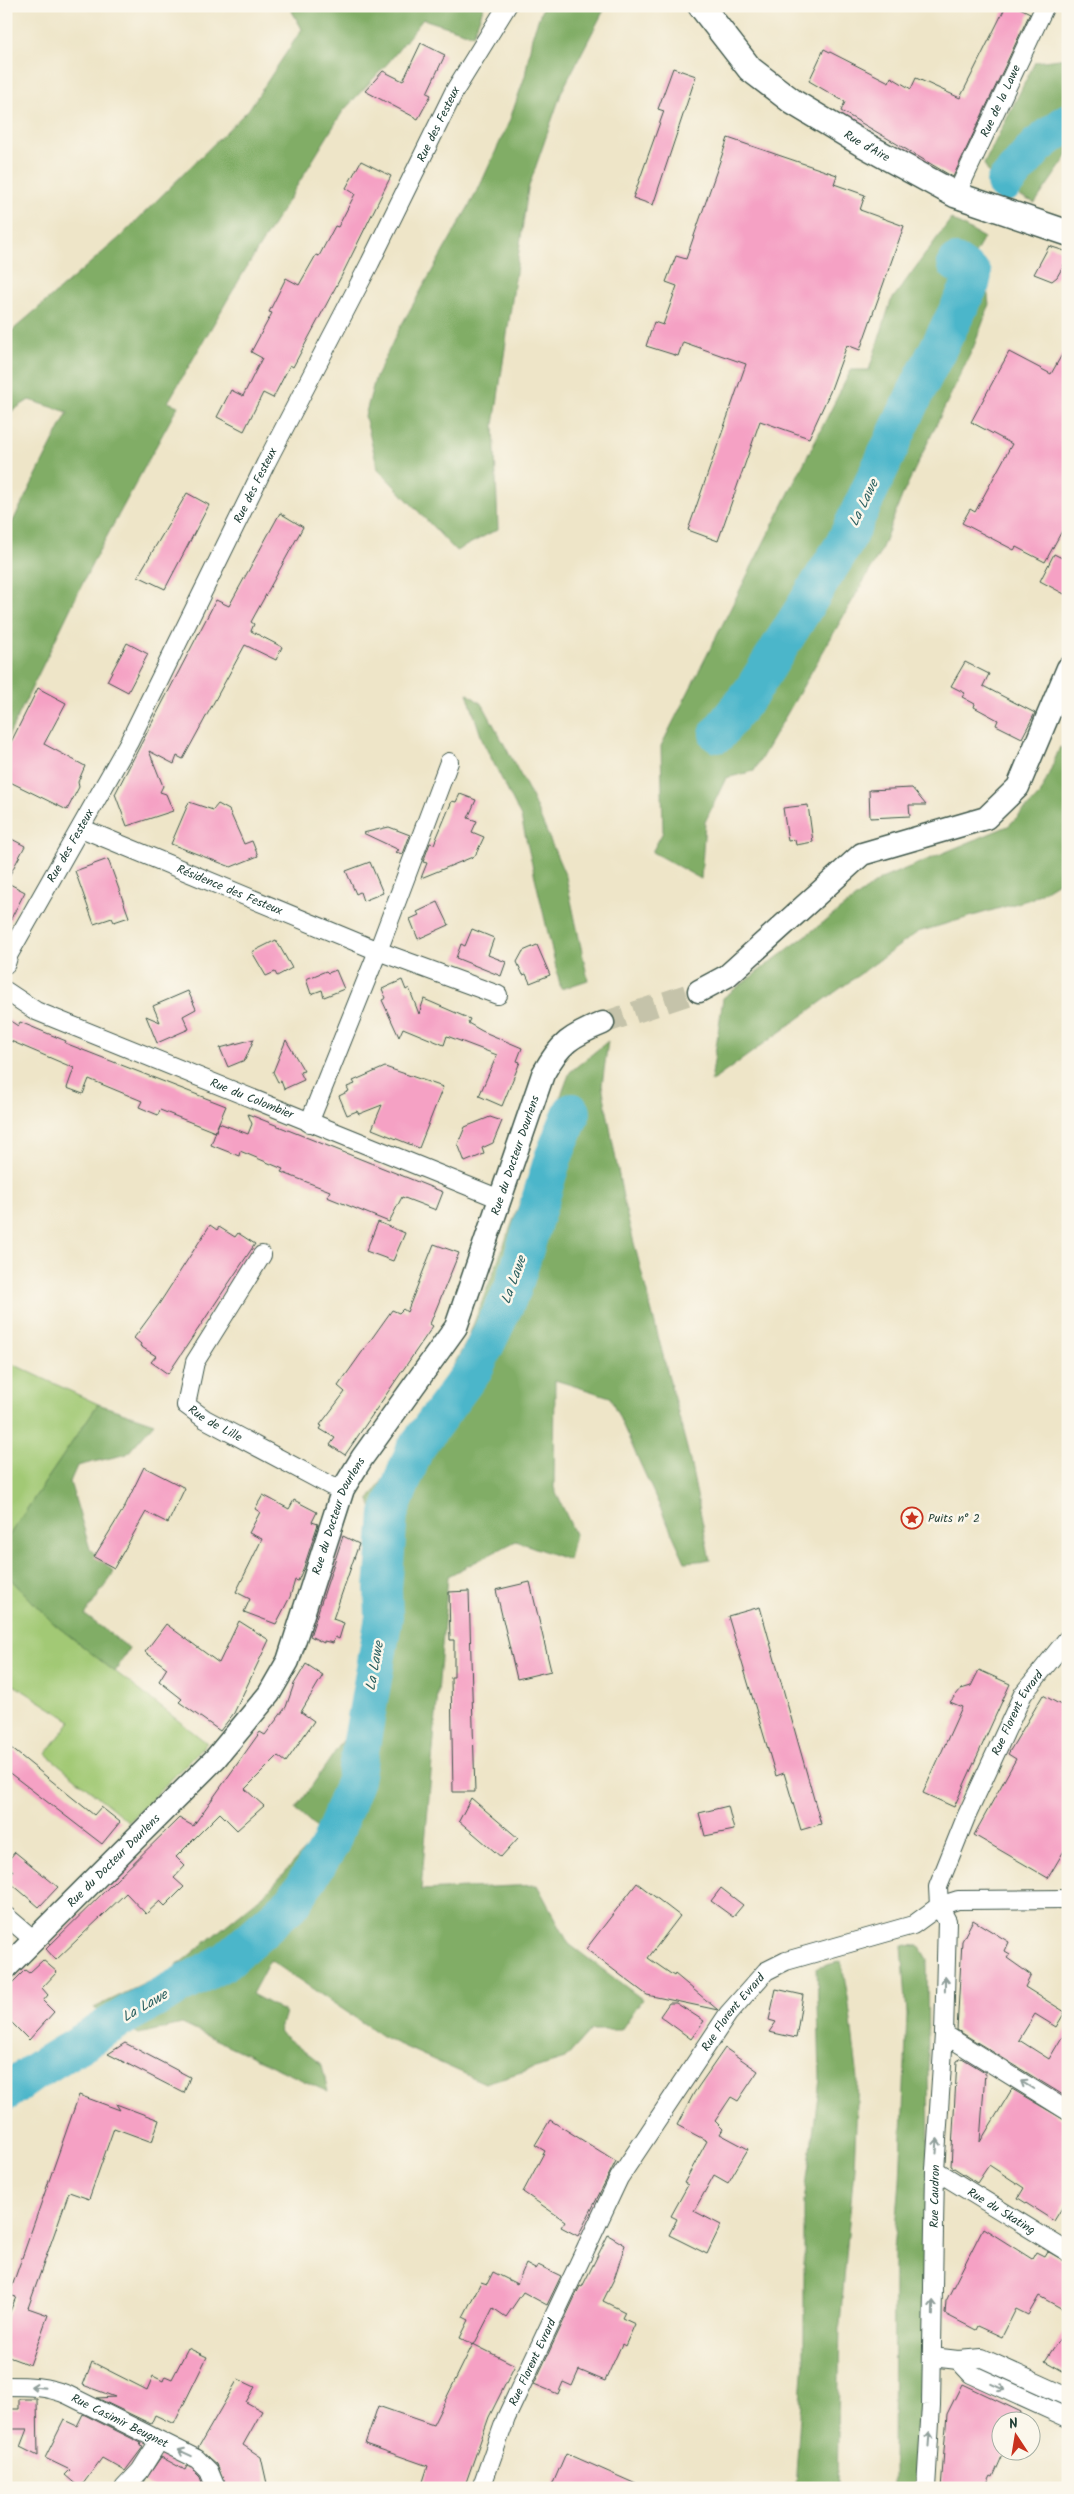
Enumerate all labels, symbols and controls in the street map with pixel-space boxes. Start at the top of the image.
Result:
street label: Rue de la Lawe [975,61,1026,140]
street label: Rue des Festeux [412,82,465,165]
street label: Rue d'Aire [840,125,894,167]
street label: Rue des Festeux [228,443,282,526]
water label: La Lawe [843,474,886,530]
street label: Rue des Festeux [42,804,99,886]
street label: Résidence des Festeux [174,859,286,920]
street label: Rue du Colombier [207,1073,298,1124]
street label: Rue du Docteur Dourlens [486,1093,544,1218]
water label: La Lawe [495,1251,533,1307]
street label: Rue de Lille [184,1400,246,1447]
street label: Rue du Docteur Dourlens [307,1453,370,1577]
place icon: Puits n° 2 [900,1506,924,1530]
place label: Puits n° 2 [928,1509,980,1528]
water label: La Lawe [360,1638,390,1692]
street label: Rue Florent Evrard [986,1666,1048,1759]
street label: Rue du Docteur Dourlens [62,1809,165,1912]
street label: Rue Florent Evrard [696,1968,770,2055]
one-way arrow [940,1976,950,1992]
water label: La Lawe [118,1983,174,2028]
one-way arrow [1020,2080,1034,2090]
one-way arrow [932,2138,941,2154]
street label: Rue Caudron [925,2164,945,2228]
street label: Rue du Skating [964,2183,1039,2239]
one-way arrow [928,2301,938,2317]
street label: Rue Florent Evrard [504,2314,561,2409]
one-way arrow [30,2382,46,2392]
one-way arrow [990,2382,1005,2392]
street label: Rue Casimir Beugnet [68,2389,172,2453]
north arrow [992,2412,1042,2462]
text: N [1007,2413,1020,2436]
one-way arrow [924,2431,934,2447]
one-way arrow [178,2448,193,2457]

